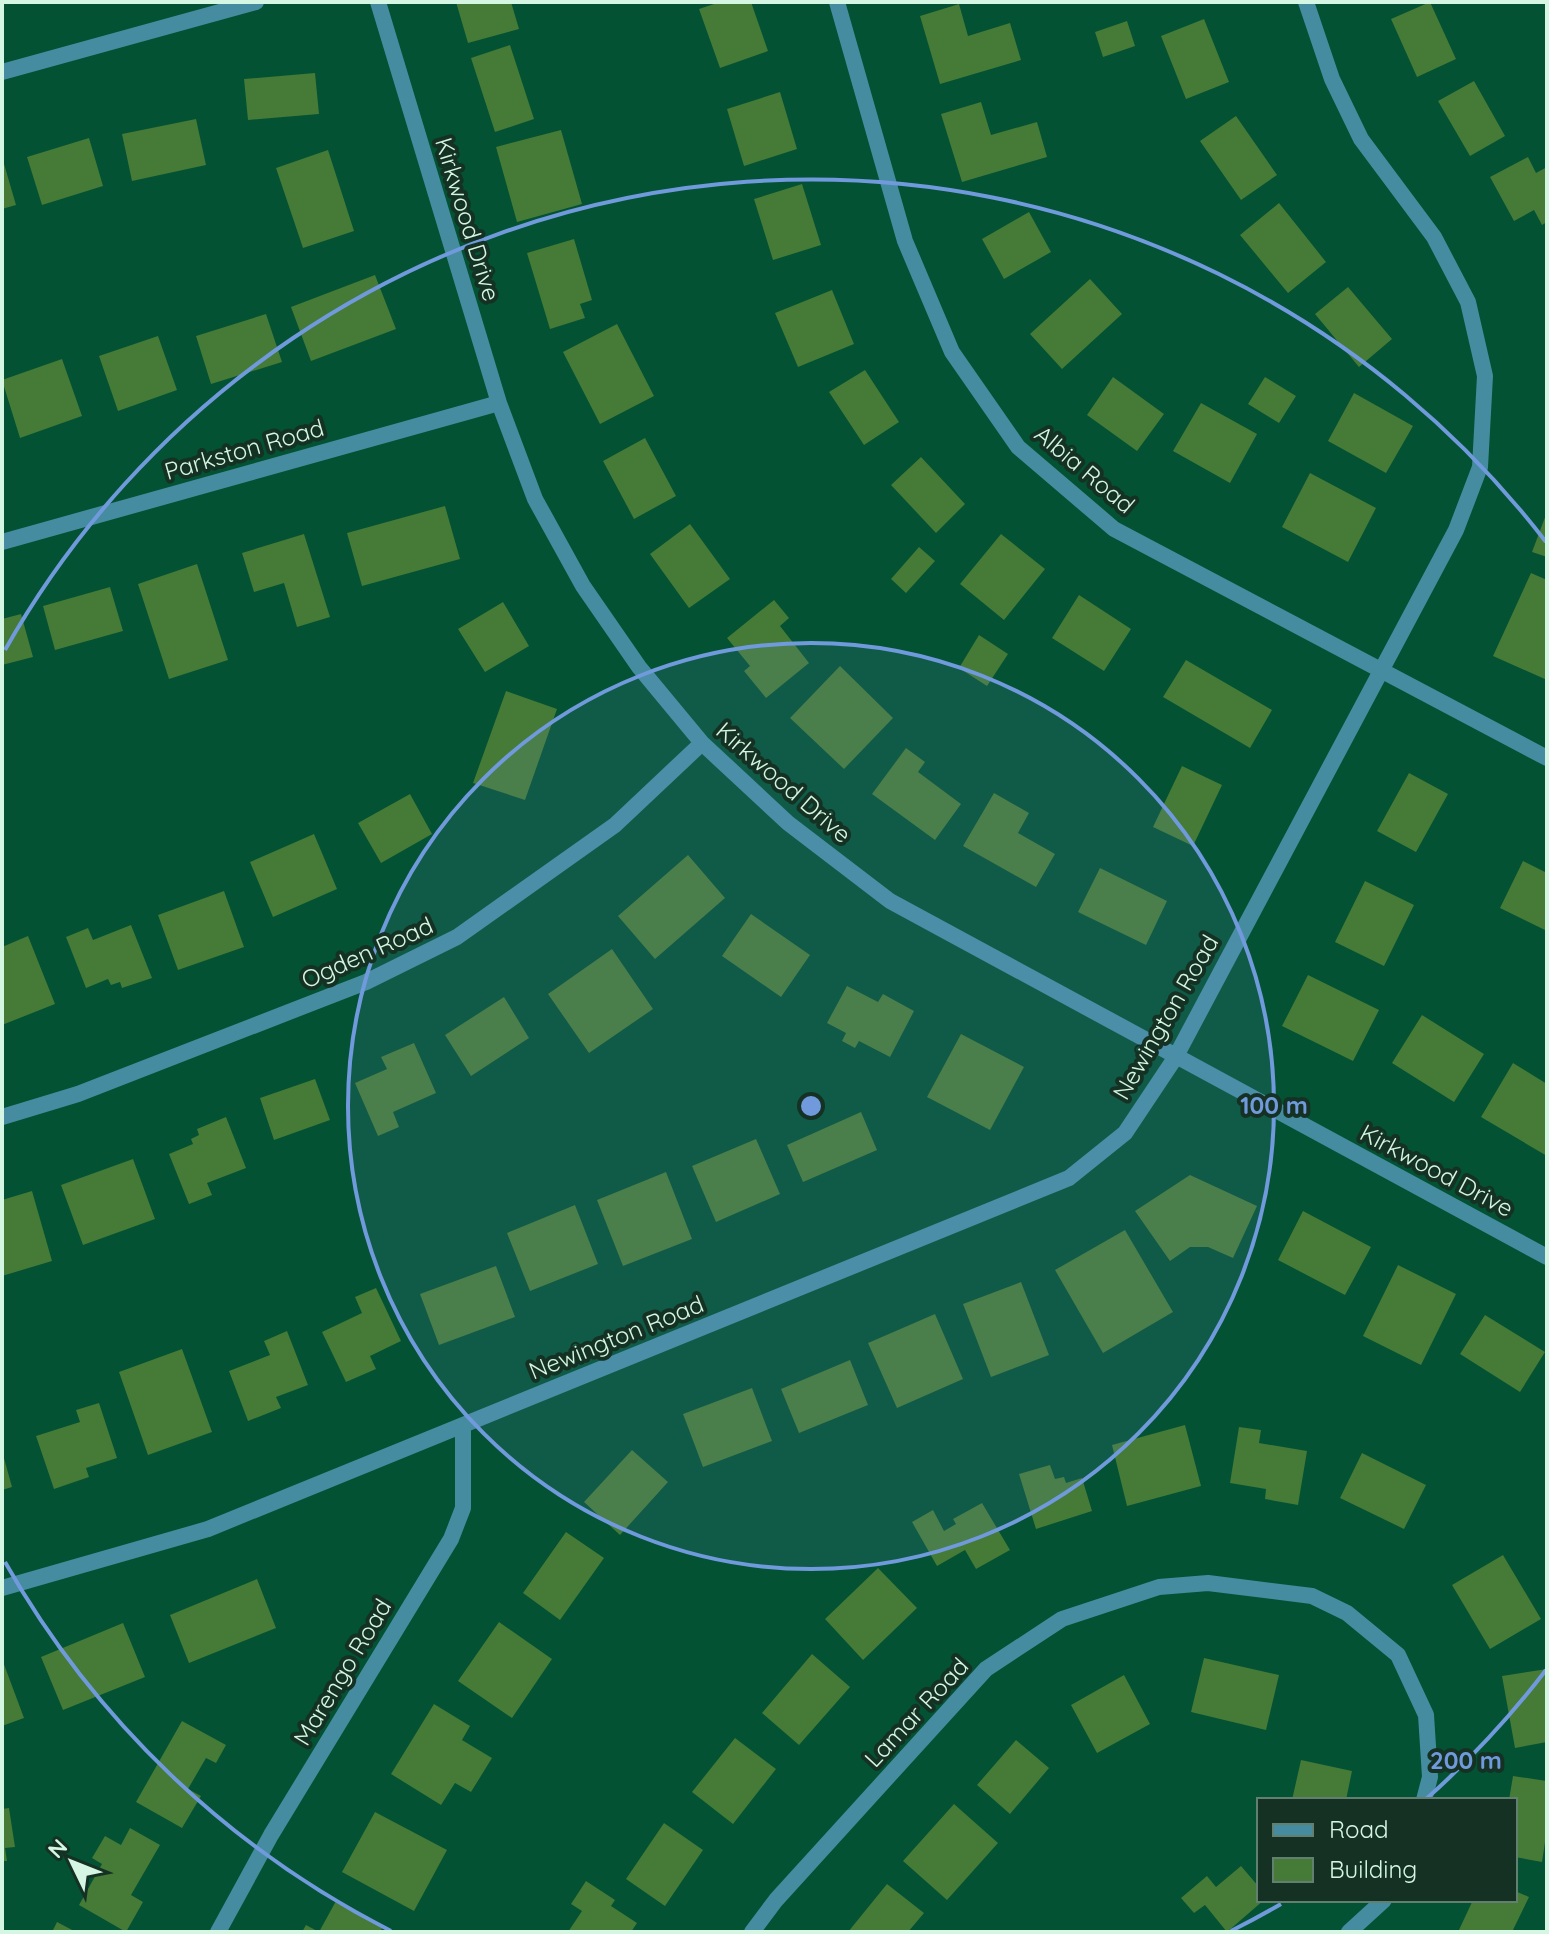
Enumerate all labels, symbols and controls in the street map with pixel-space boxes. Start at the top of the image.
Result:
street label: Kirkwood Drive [429,134,507,304]
street label: Parkston Road [161,412,327,486]
street label: Albia Road [1029,419,1141,519]
street label: Kirkwood Drive [710,715,858,849]
street label: Ogden Road [297,910,437,994]
street label: Newington Road [1106,929,1224,1105]
text: 100 m [1240,1090,1308,1120]
centre of rings [797,1092,825,1120]
street label: Kirkwood Drive [1355,1117,1519,1223]
street label: Newington Road [524,1288,708,1386]
street label: Marengo Road [286,1593,398,1751]
street label: Lamar Road [858,1651,974,1773]
text: 200 m [1430,1745,1502,1775]
legend [1257,1798,1517,1902]
text: Road [1329,1814,1389,1844]
north arrow [32,1822,112,1902]
text: N [42,1833,73,1864]
text: Building [1329,1854,1417,1884]

